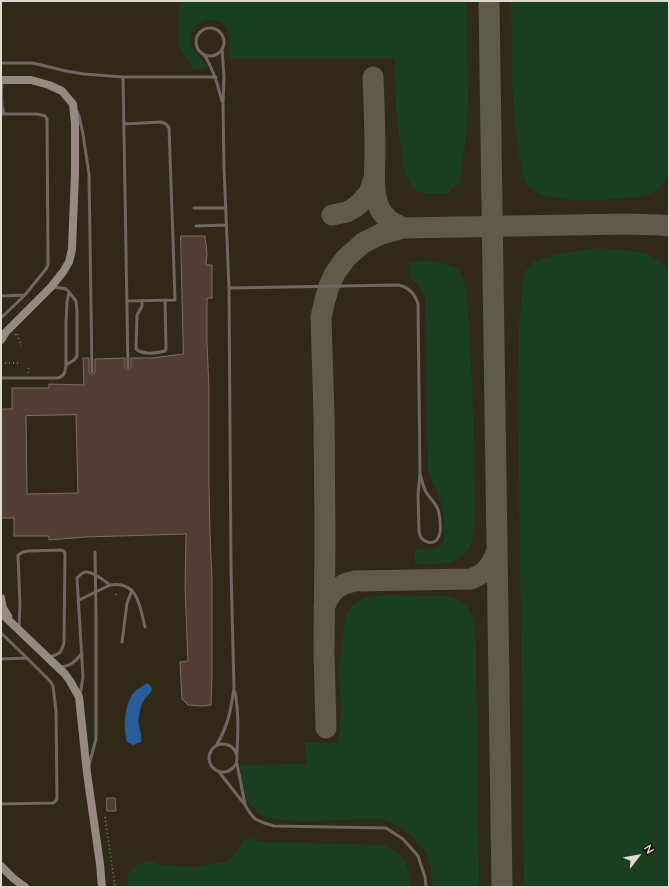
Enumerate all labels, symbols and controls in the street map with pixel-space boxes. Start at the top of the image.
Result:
north arrow [618,836,658,876]
text: N [640,842,657,857]

